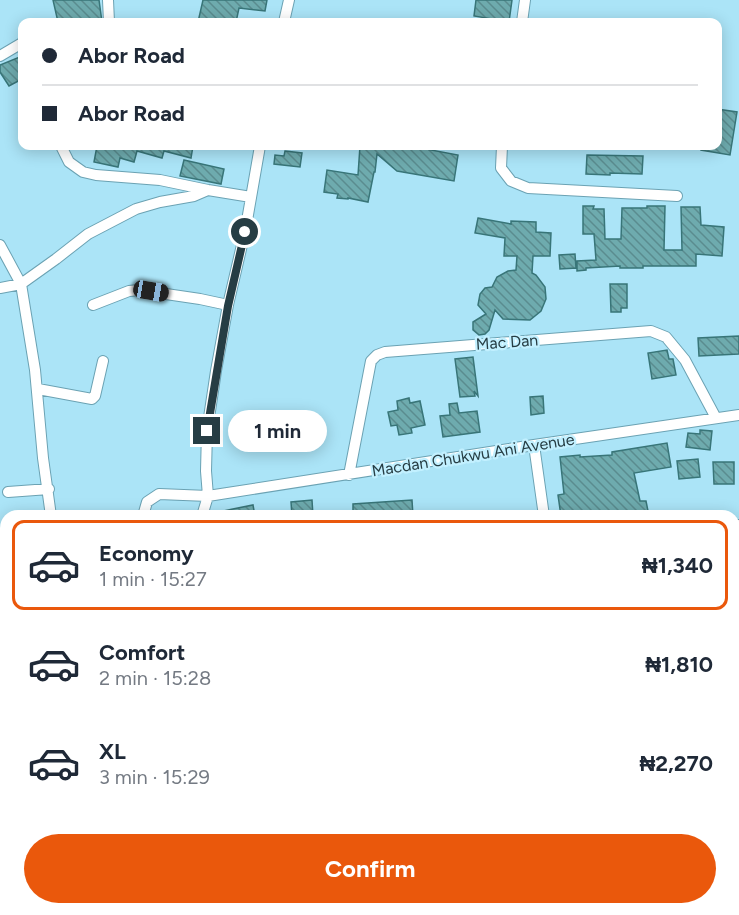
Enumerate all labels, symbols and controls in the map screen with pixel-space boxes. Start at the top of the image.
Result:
text: Abor Road [78,42,185,69]
text: Abor Road [78,100,185,127]
route start [231,218,258,245]
car [132,279,170,303]
street label: Mac Dan [475,330,539,354]
callout: 1 min [228,410,327,452]
route end [193,417,220,444]
text: 1 min [254,419,301,443]
street label: Macdan Chukwu Ani Avenue [370,430,576,480]
icon: car [27,538,81,592]
text: Economy [99,540,194,567]
text: ₦1,340 [642,552,713,579]
text: 1 min · 15:27 [99,567,207,591]
icon: car [27,637,81,691]
text: Comfort [99,639,185,666]
text: ₦1,810 [645,651,713,678]
text: 2 min · 15:28 [99,666,211,690]
icon: car [27,736,81,790]
text: XL [99,738,126,765]
text: ₦2,270 [639,750,713,777]
text: 3 min · 15:29 [99,765,210,789]
button: Confirm [24,834,716,903]

